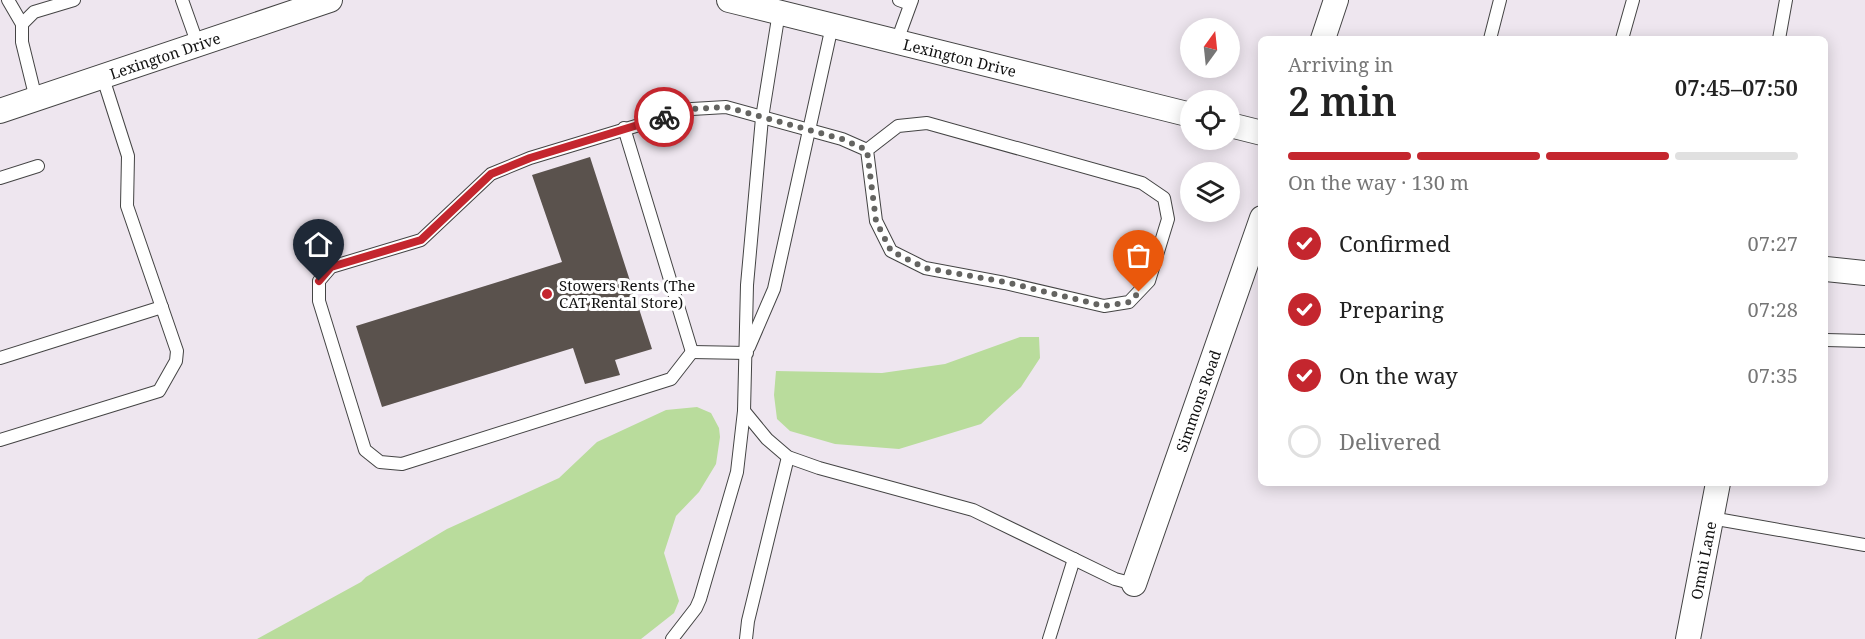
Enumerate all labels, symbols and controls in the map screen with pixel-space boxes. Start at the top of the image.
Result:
north arrow [1180,18,1240,78]
map controls [1180,18,1240,222]
street label: Lexington Drive [107,28,223,83]
street label: Lexington Drive [901,34,1018,81]
text: Arriving in [1288,51,1393,78]
text: 07:45–07:50 [1675,72,1798,102]
text: 2 min [1288,74,1397,127]
courier [634,87,694,147]
button: locate [1180,90,1240,150]
icon: bike [648,101,681,134]
button: layers [1180,162,1240,222]
text: On the way · 130 m [1288,169,1469,196]
pin [293,219,344,281]
icon: check [1288,227,1321,260]
icon: home [302,228,335,261]
text: Confirmed [1339,228,1450,258]
pin [1113,230,1164,292]
text: 07:27 [1748,230,1798,257]
icon: bag [1122,239,1155,272]
place label: Stowers Rents (The CAT Rental Store) [559,275,695,312]
marker: Stowers Rents (The CAT Rental Store) [540,287,554,301]
icon: check [1288,293,1321,326]
text: Preparing [1339,294,1444,324]
text: 07:28 [1748,296,1798,323]
street label: Simmons Road [1171,347,1225,454]
icon: check [1288,359,1321,392]
text: On the way [1339,360,1458,390]
text: 07:35 [1748,362,1798,389]
text: Delivered [1339,426,1441,456]
street label: Omni Lane [1686,520,1720,601]

